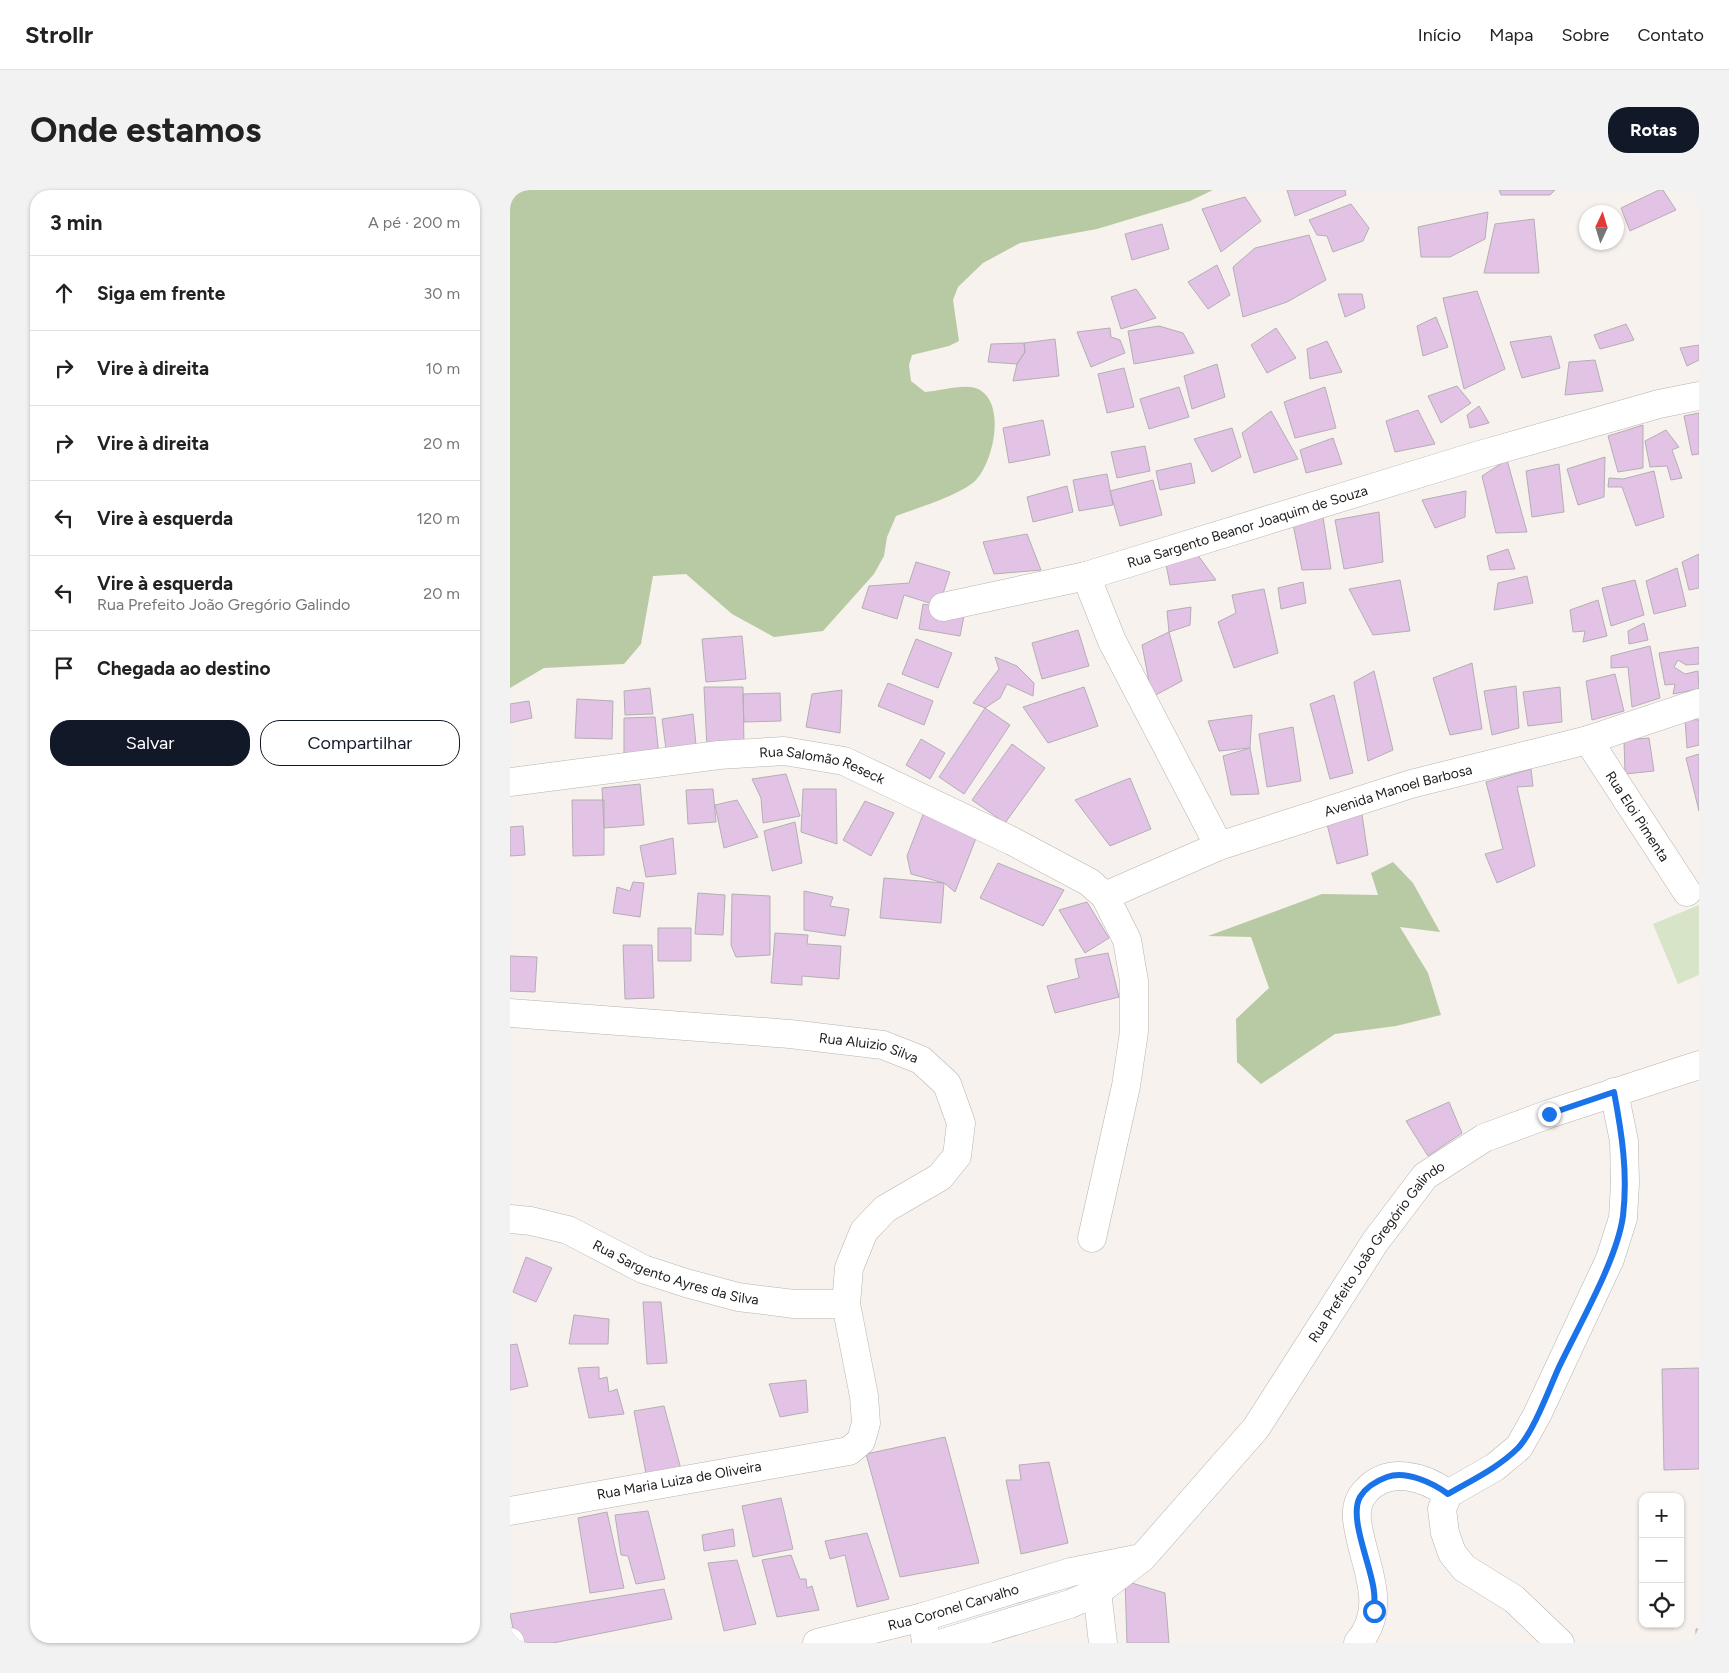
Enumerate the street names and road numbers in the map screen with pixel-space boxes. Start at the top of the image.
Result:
street label: Rua Sargento Beanor Joaquim de Souza [1125,482,1370,572]
street label: Rua Salomão Reseck [759,743,888,788]
street label: Avenida Manoel Barbosa [1322,761,1474,821]
street label: Rua Eloi Pimenta [1602,768,1673,865]
street label: Rua Aluizio Silva [818,1030,921,1067]
street label: Rua Prefeito João Gregório Galindo [1305,1158,1448,1346]
street label: Rua Sargento Ayres da Silva [590,1236,760,1309]
street label: Rua Maria Luiza de Oliveira [595,1458,763,1503]
street label: Rua Coronel Carvalho [886,1580,1021,1634]

